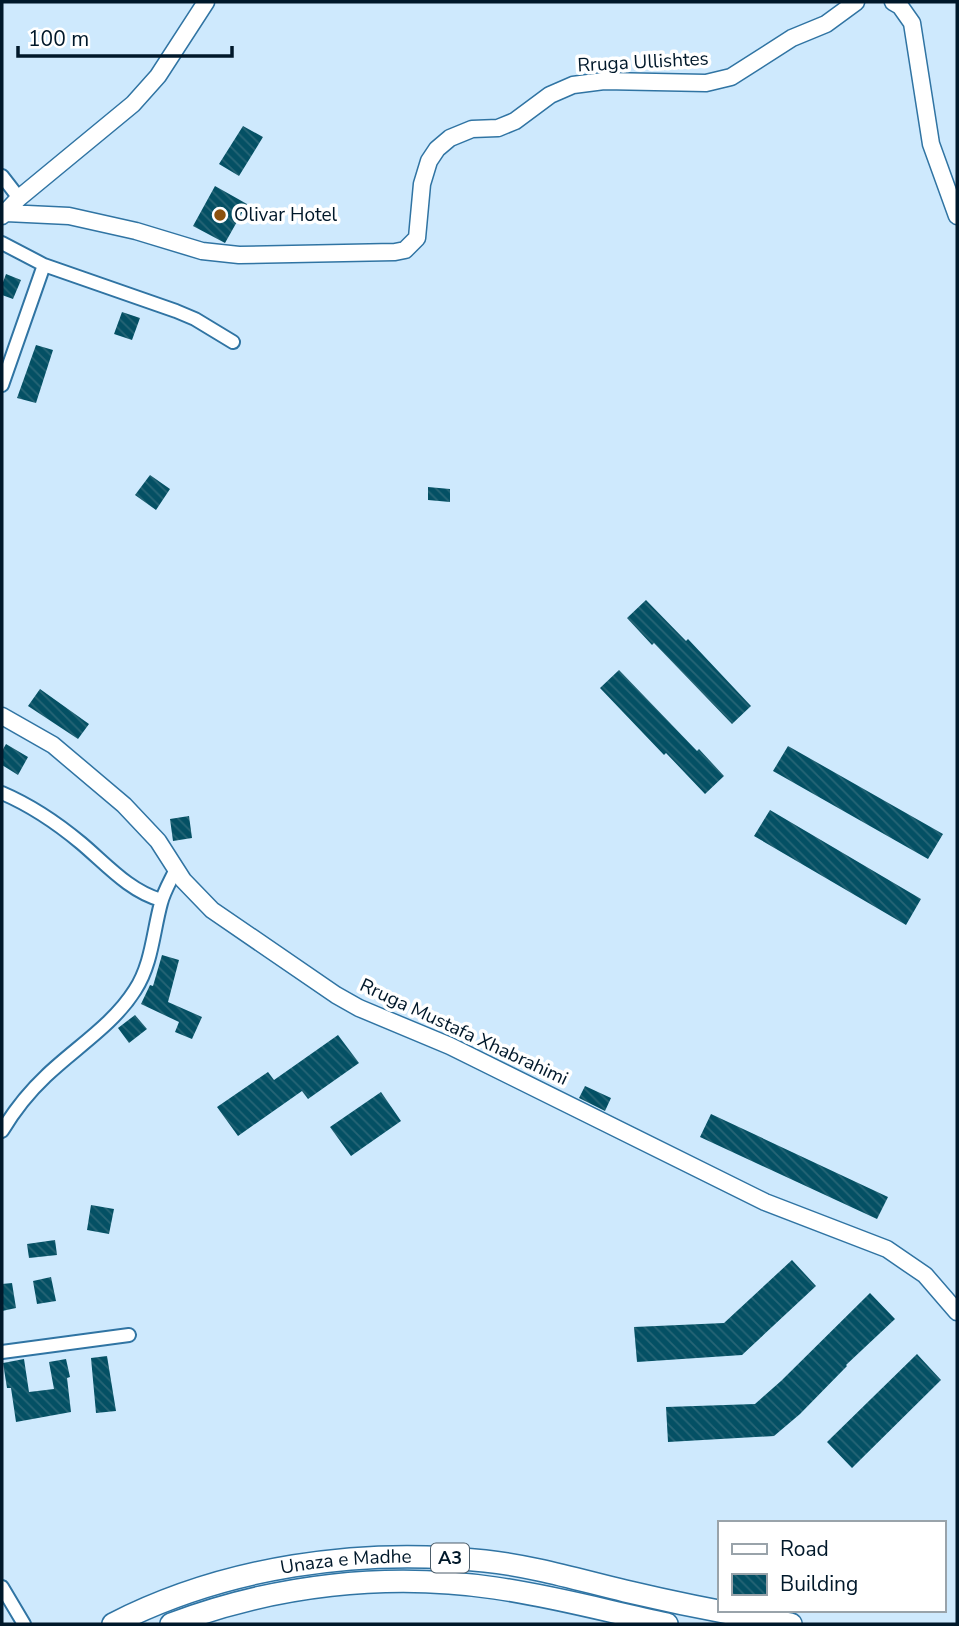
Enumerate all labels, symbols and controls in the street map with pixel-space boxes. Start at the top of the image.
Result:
scale bar [18,14,231,58]
text: 100 m [28,25,89,53]
street label: Rruga Ullishtes [577,46,709,78]
place label: Olivar Hotel [234,202,338,228]
marker: Olivar Hotel [212,207,228,223]
street label: Rruga Mustafa Xhabrahimi [356,972,572,1092]
legend [718,1521,945,1612]
text: Road [780,1535,829,1563]
street label: Unaza e Madhe [278,1544,412,1581]
road number: A3 [431,1544,469,1573]
text: Building [780,1570,858,1598]

